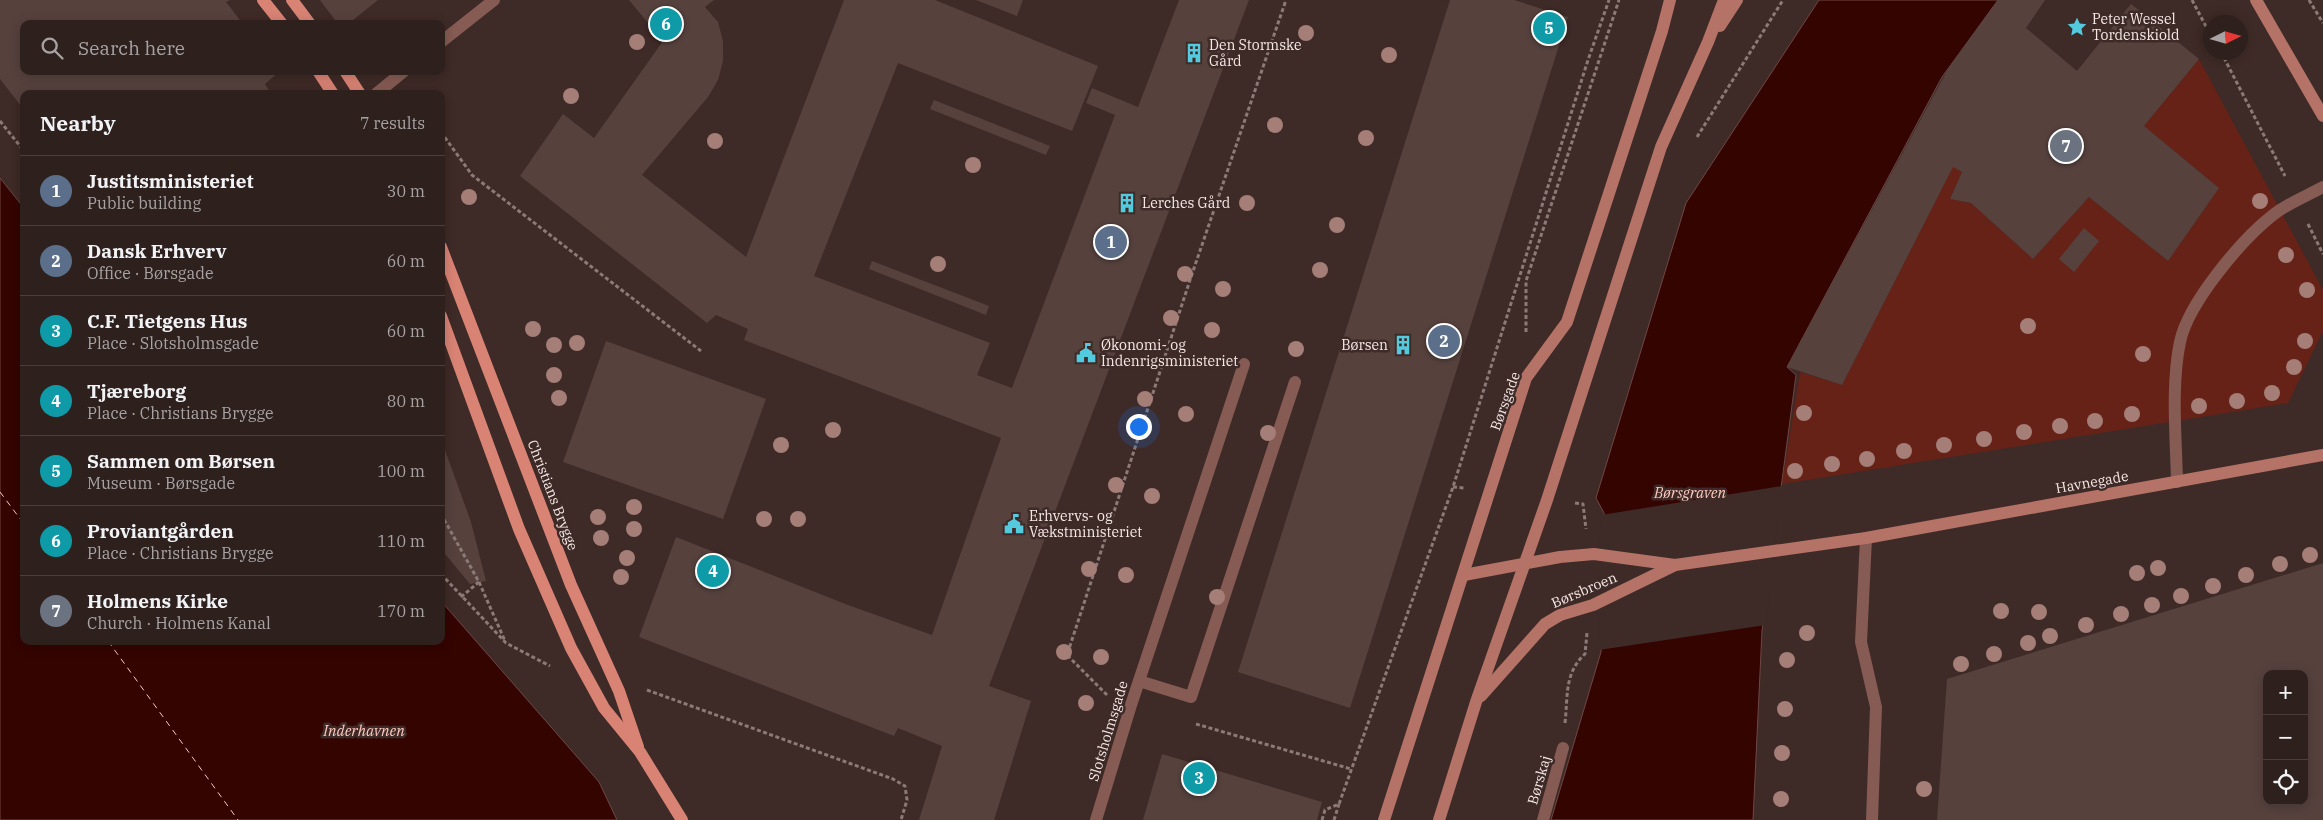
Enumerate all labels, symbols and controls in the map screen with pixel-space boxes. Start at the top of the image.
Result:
pin: 6 [650,5,682,43]
pin: 5 [1533,9,1565,47]
place label: Peter Wessel Tordenskiold [2092,10,2180,44]
north arrow [2203,15,2248,60]
place icon: Peter Wessel Tordenskiold [2066,16,2088,38]
search box [20,20,445,75]
icon: search [38,34,66,62]
text: Search here [78,36,185,60]
place label: Den Stormske Gård [1209,36,1302,70]
building icon: Den Stormske Gård [1183,42,1205,64]
text: Nearby [40,109,116,137]
text: 7 results [360,113,425,133]
pin: 7 [2050,127,2082,165]
text: Justitsministeriet [87,169,254,193]
text: 1 [51,181,61,201]
text: 30 m [387,181,425,201]
building icon: Lerches Gård [1116,192,1138,214]
text: Public building [87,193,201,213]
place label: Lerches Gård [1142,194,1231,212]
pin: 1 [1095,223,1127,261]
text: Dansk Erhverv [87,239,226,263]
text: 2 [51,251,61,271]
text: 60 m [387,251,425,271]
text: Office · Børsgade [87,263,214,283]
text: C.F. Tietgens Hus [87,309,247,333]
text: 3 [51,321,61,341]
text: 60 m [387,321,425,341]
pin: 2 [1428,322,1460,360]
text: Place · Slotsholmsgade [87,333,259,353]
building icon: Børsen [1392,334,1414,356]
place label: Økonomi- og Indenrigsministeriet [1101,336,1238,370]
place label: Børsen [1341,336,1388,354]
public building icon: Økonomi- og Indenrigsministeriet [1075,342,1097,364]
street label: Børsgade [1486,369,1524,433]
text: Tjæreborg [87,379,186,403]
text: 4 [51,391,61,411]
text: 80 m [387,391,425,411]
text: Place · Christians Brygge [87,403,274,423]
your location [1126,414,1152,440]
street label: Christians Brygge [524,437,582,553]
text: Sammen om Børsen [87,449,275,473]
text: 5 [51,461,61,481]
text: 100 m [377,461,425,481]
street label: Havnegade [2054,467,2130,497]
text: Museum · Børsgade [87,473,235,493]
water label: Børsgraven [1653,483,1726,502]
place label: Erhvervs- og Vækstministeriet [1029,507,1142,541]
public building icon: Erhvervs- og Vækstministeriet [1003,513,1025,535]
text: Proviantgården [87,519,234,543]
text: 6 [51,531,61,551]
text: 110 m [377,531,425,551]
text: Place · Christians Brygge [87,543,274,563]
pin: 4 [697,552,729,590]
street label: Børsbroen [1549,568,1619,612]
text: Holmens Kirke [87,589,228,613]
text: 7 [51,601,61,621]
text: 170 m [377,601,425,621]
text: Church · Holmens Kanal [87,613,271,633]
map controls [2263,670,2308,805]
button: + [2263,670,2308,715]
street label: Slotsholmsgade [1084,679,1132,783]
button: − [2263,715,2308,760]
water label: Inderhavnen [322,721,405,740]
street label: Børskaj [1523,753,1555,807]
pin: 3 [1183,759,1215,797]
button: locate [2263,760,2308,805]

